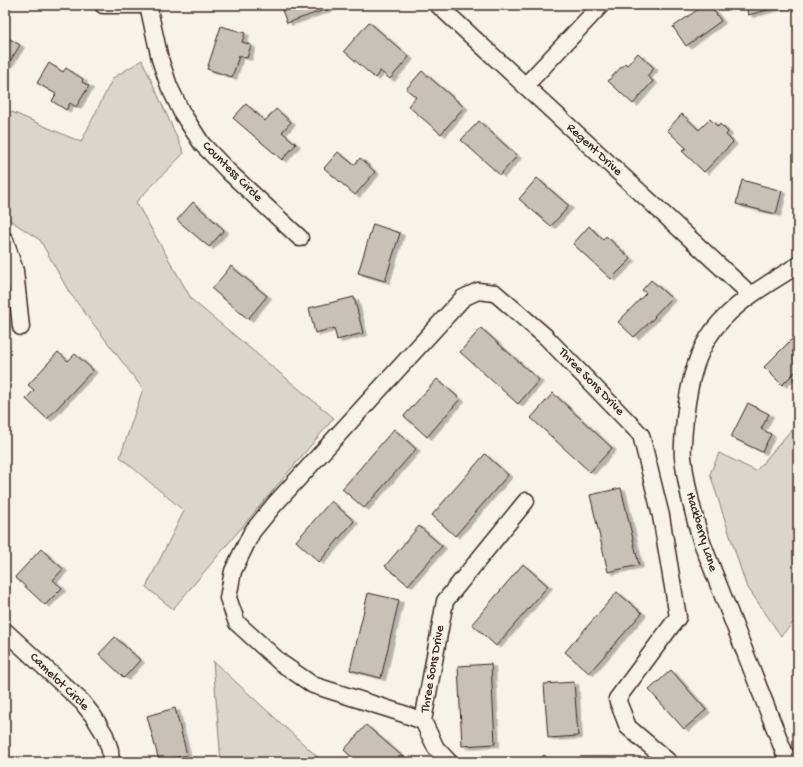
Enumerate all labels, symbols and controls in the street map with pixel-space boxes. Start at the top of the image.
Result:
street label: Regent Drive [563,120,625,180]
street label: Countess Circle [199,139,266,206]
street label: Three Sons Drive [554,344,627,419]
street label: Hackberry Lane [682,491,720,574]
street label: Three Sons Drive [418,624,448,715]
street label: Camelot Circle [26,650,92,714]

